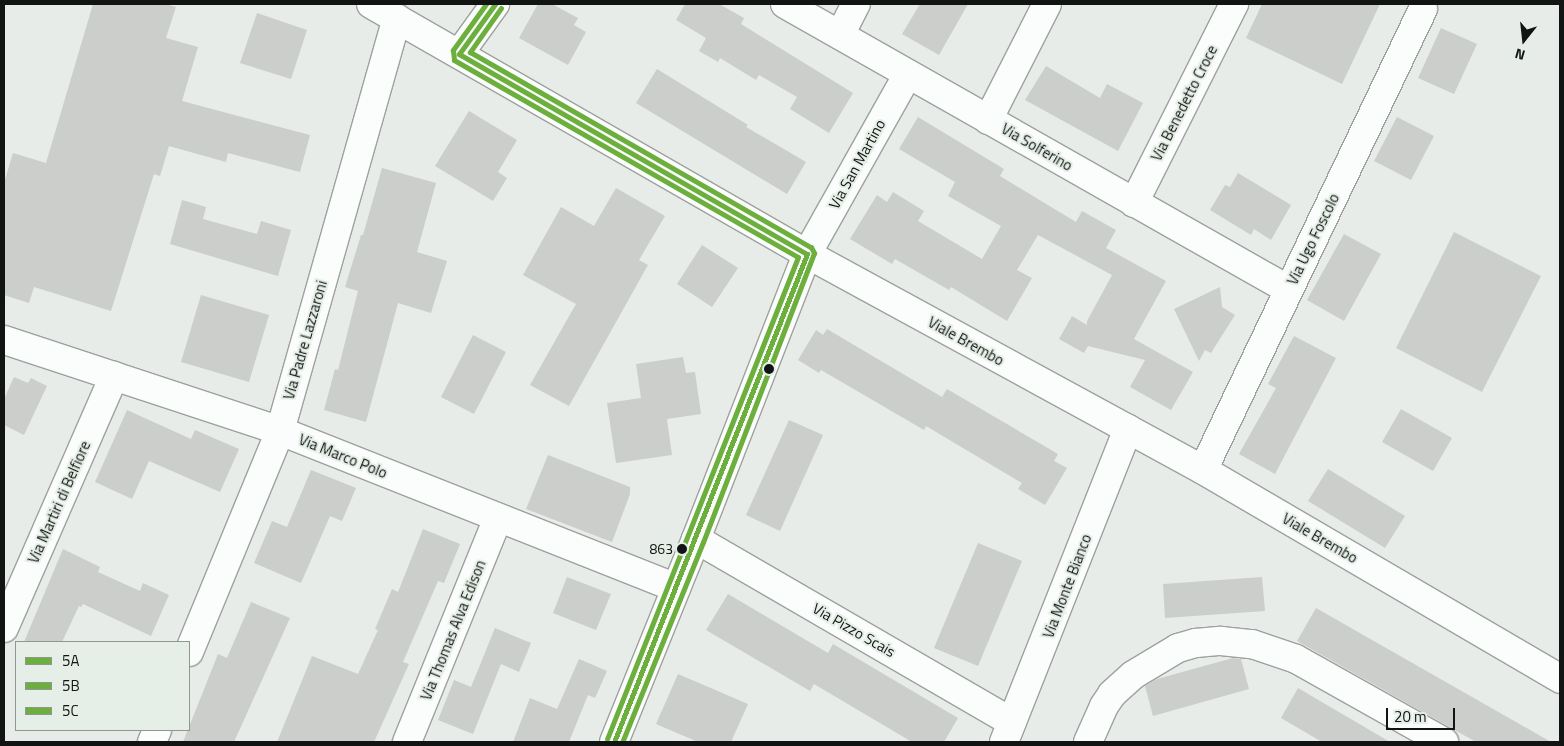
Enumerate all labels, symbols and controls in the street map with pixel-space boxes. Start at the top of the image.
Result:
north arrow [1499,15,1549,65]
street label: Via Benedetto Croce [1147,42,1221,164]
text: N [1512,43,1527,66]
street label: Via San Martino [825,116,889,212]
street label: Via Solferino [998,119,1076,175]
street label: Via Ugo Foscolo [1283,190,1343,288]
street label: Via Padre Lazzaroni [279,278,331,402]
street label: Viale Brembo [925,313,1007,369]
unlabelled marker [764,364,774,374]
street label: Via Marco Polo [296,430,390,482]
street label: Via Martiri di Belfiore [24,438,94,566]
street label: Viale Brembo [1279,509,1361,567]
street label: Via Monte Bianco [1039,531,1095,641]
place label: 863 [649,541,673,557]
marker: 863 [677,544,687,554]
street label: Via Thomas Alva Edison [417,557,489,703]
street label: Via Pizzo Scais [810,599,898,661]
legend [15,641,190,731]
text: 5A [62,649,79,672]
text: 5B [62,674,80,697]
scale bar [1389,698,1458,730]
text: 5C [62,699,79,722]
text: 20 m [1394,705,1427,728]

